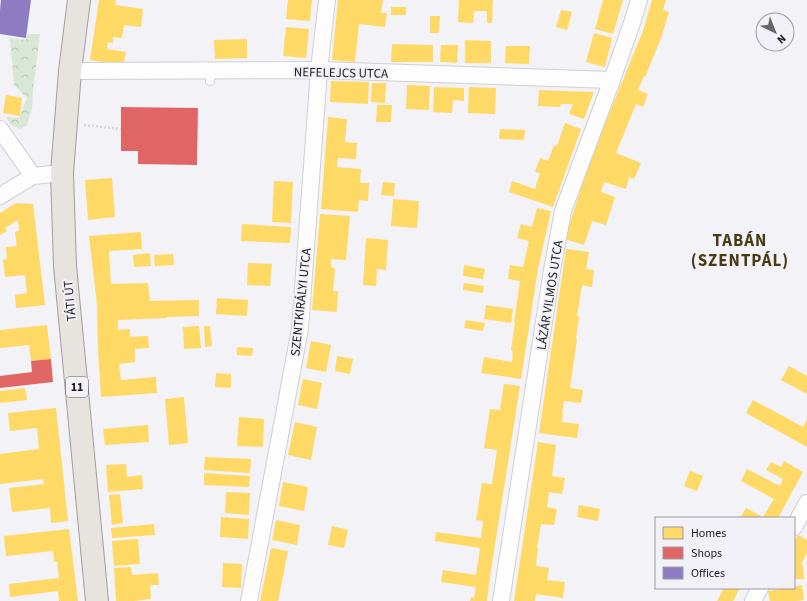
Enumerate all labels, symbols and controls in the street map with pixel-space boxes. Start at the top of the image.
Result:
north arrow [755,12,795,52]
text: N [774,31,789,47]
street label: NEFELEJCS UTCA [294,63,389,83]
district label: TABÁN (SZENTPÁL) [691,229,789,273]
street label: LÁZÁR VILMOS UTCA [532,238,568,351]
street label: SZENTKIRÁLYI UTCA [286,246,316,357]
street label: TÁTI ÚT [59,280,81,322]
road number: 11 [66,377,88,397]
legend [655,517,795,589]
text: Homes [691,525,726,542]
text: Shops [691,545,722,562]
text: Offices [691,565,725,582]

